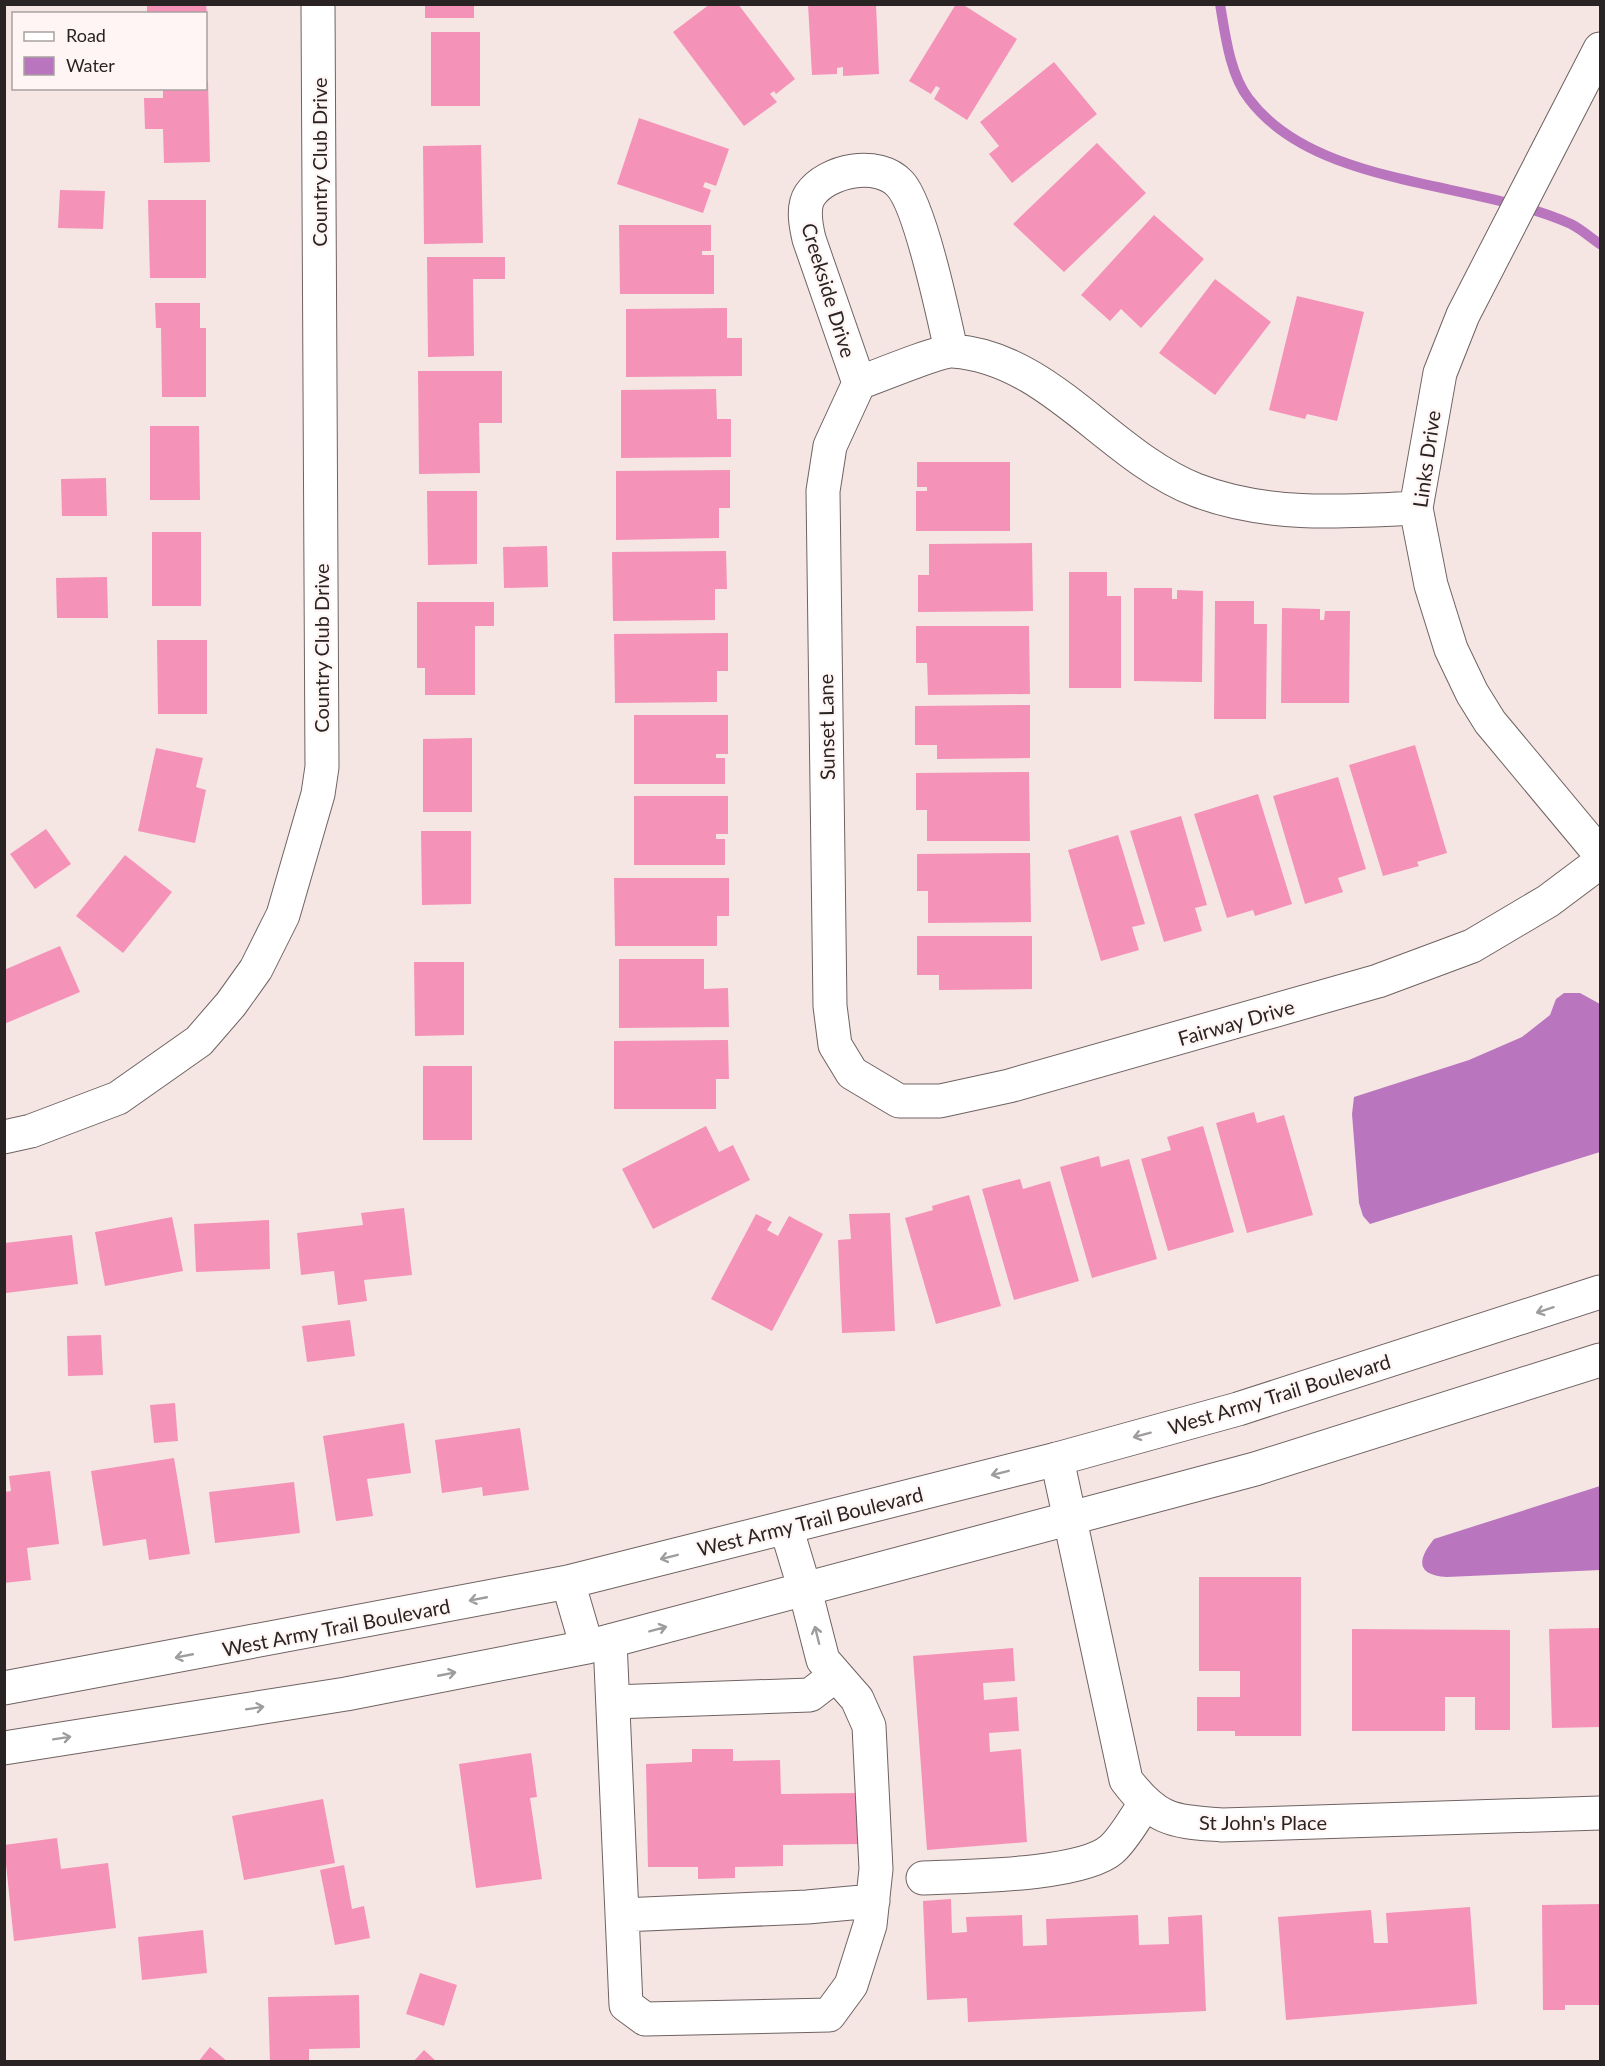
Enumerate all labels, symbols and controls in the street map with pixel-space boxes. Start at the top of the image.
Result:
legend [12,12,207,90]
text: Road [66,24,106,46]
text: Water [66,54,115,76]
street label: Country Club Drive [307,77,331,247]
street label: Creekside Drive [797,220,861,360]
street label: Links Drive [1407,409,1445,509]
street label: Country Club Drive [309,563,333,733]
street label: Sunset Lane [813,674,839,780]
street label: Fairway Drive [1175,994,1297,1050]
one-way arrow [1536,1305,1555,1316]
street label: West Army Trail Boulevard [1165,1349,1393,1439]
one-way arrow [1132,1430,1151,1442]
one-way arrow [991,1468,1010,1479]
street label: West Army Trail Boulevard [695,1481,925,1561]
one-way arrow [659,1551,678,1563]
street label: West Army Trail Boulevard [220,1593,452,1661]
one-way arrow [469,1594,489,1605]
one-way arrow [648,1623,667,1634]
one-way arrow [810,1626,822,1645]
one-way arrow [174,1651,194,1662]
one-way arrow [437,1668,456,1679]
one-way arrow [245,1702,264,1713]
one-way arrow [52,1733,72,1744]
street label: St John's Place [1199,1810,1327,1834]

